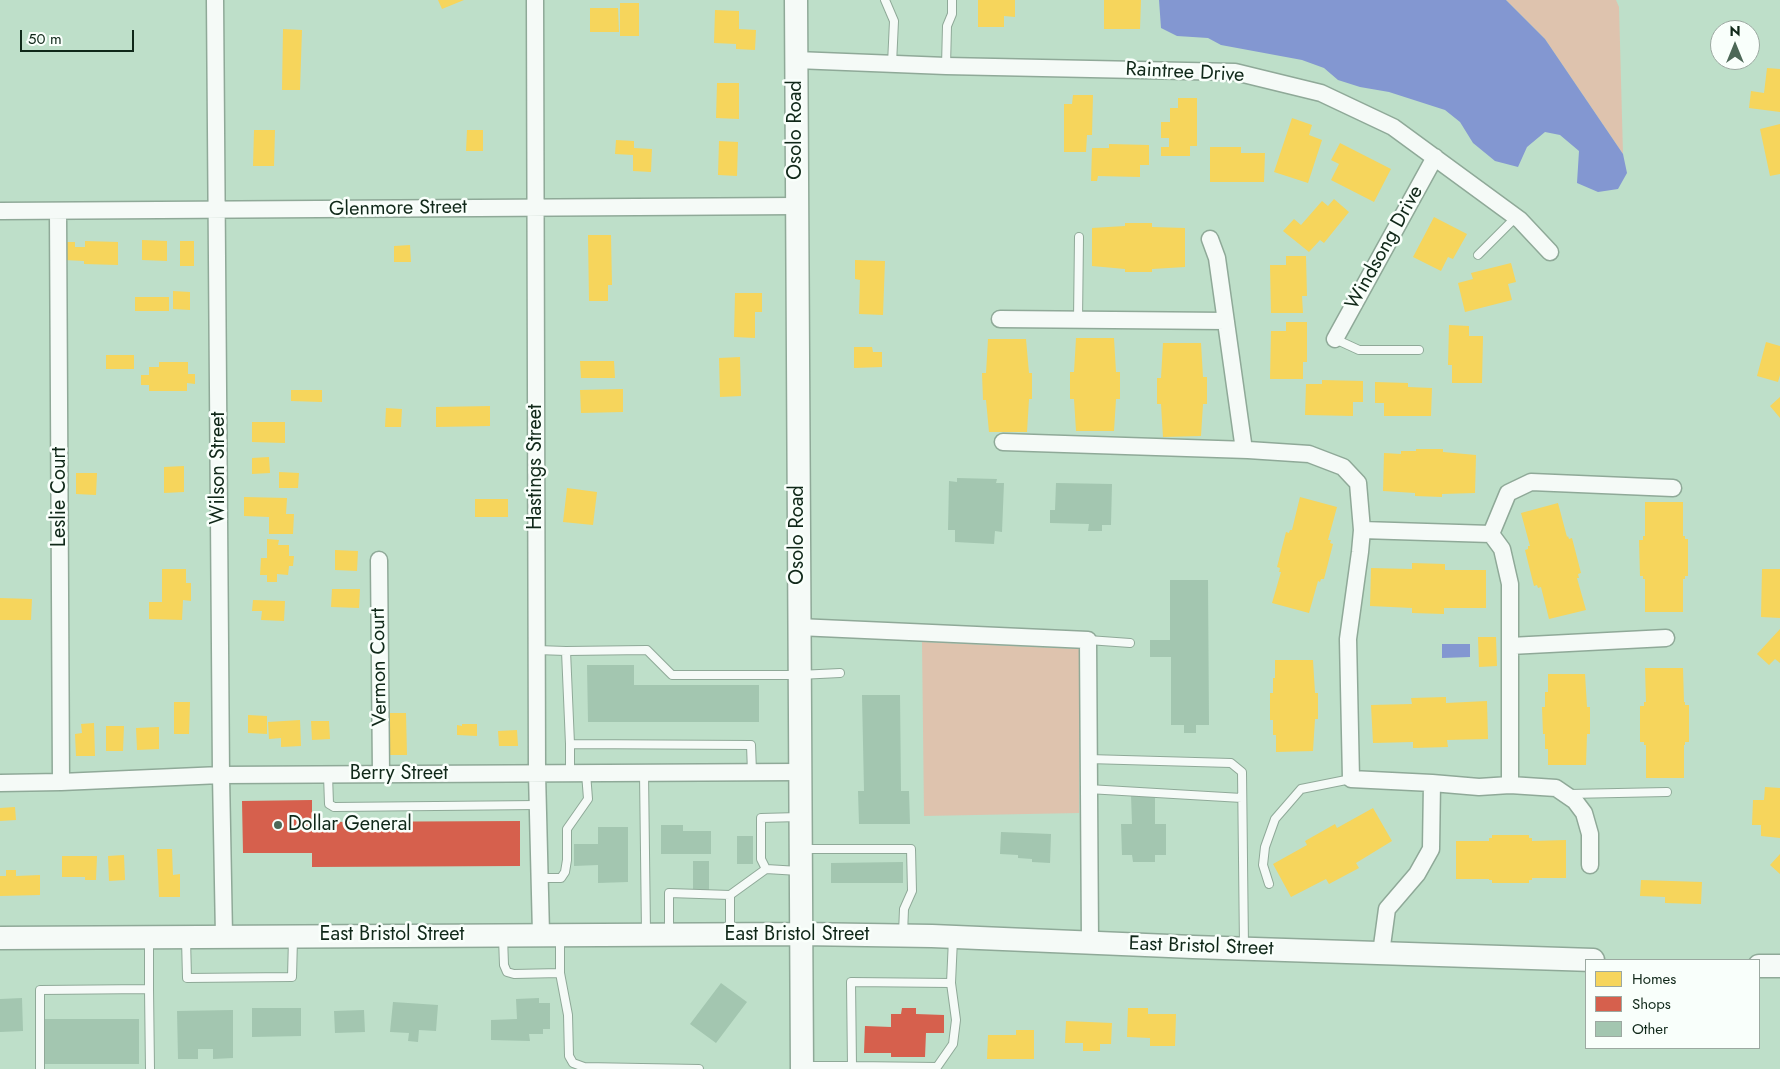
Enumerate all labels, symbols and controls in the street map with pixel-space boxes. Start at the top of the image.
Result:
scale bar [22,20,136,52]
north arrow [1710,20,1760,70]
text: N [1729,21,1741,41]
text: 50 m [28,28,62,50]
street label: Raintree Drive [1125,58,1245,88]
street label: Osolo Road [784,80,808,180]
street label: Windsong Drive [1341,182,1429,314]
street label: Glenmore Street [329,196,467,222]
street label: Hastings Street [524,404,548,530]
street label: Wilson Street [207,412,231,524]
street label: Leslie Court [48,447,72,547]
street label: Osolo Road [786,485,810,585]
street label: Vermon Court [367,608,393,726]
street label: Berry Street [350,762,448,786]
place label: Dollar General [288,813,412,837]
marker: Dollar General [272,819,284,831]
street label: East Bristol Street [320,923,464,947]
street label: East Bristol Street [725,923,869,947]
street label: East Bristol Street [1128,932,1274,962]
legend [1585,959,1760,1049]
text: Homes [1632,968,1676,990]
text: Shops [1632,993,1671,1015]
text: Other [1632,1018,1668,1040]

